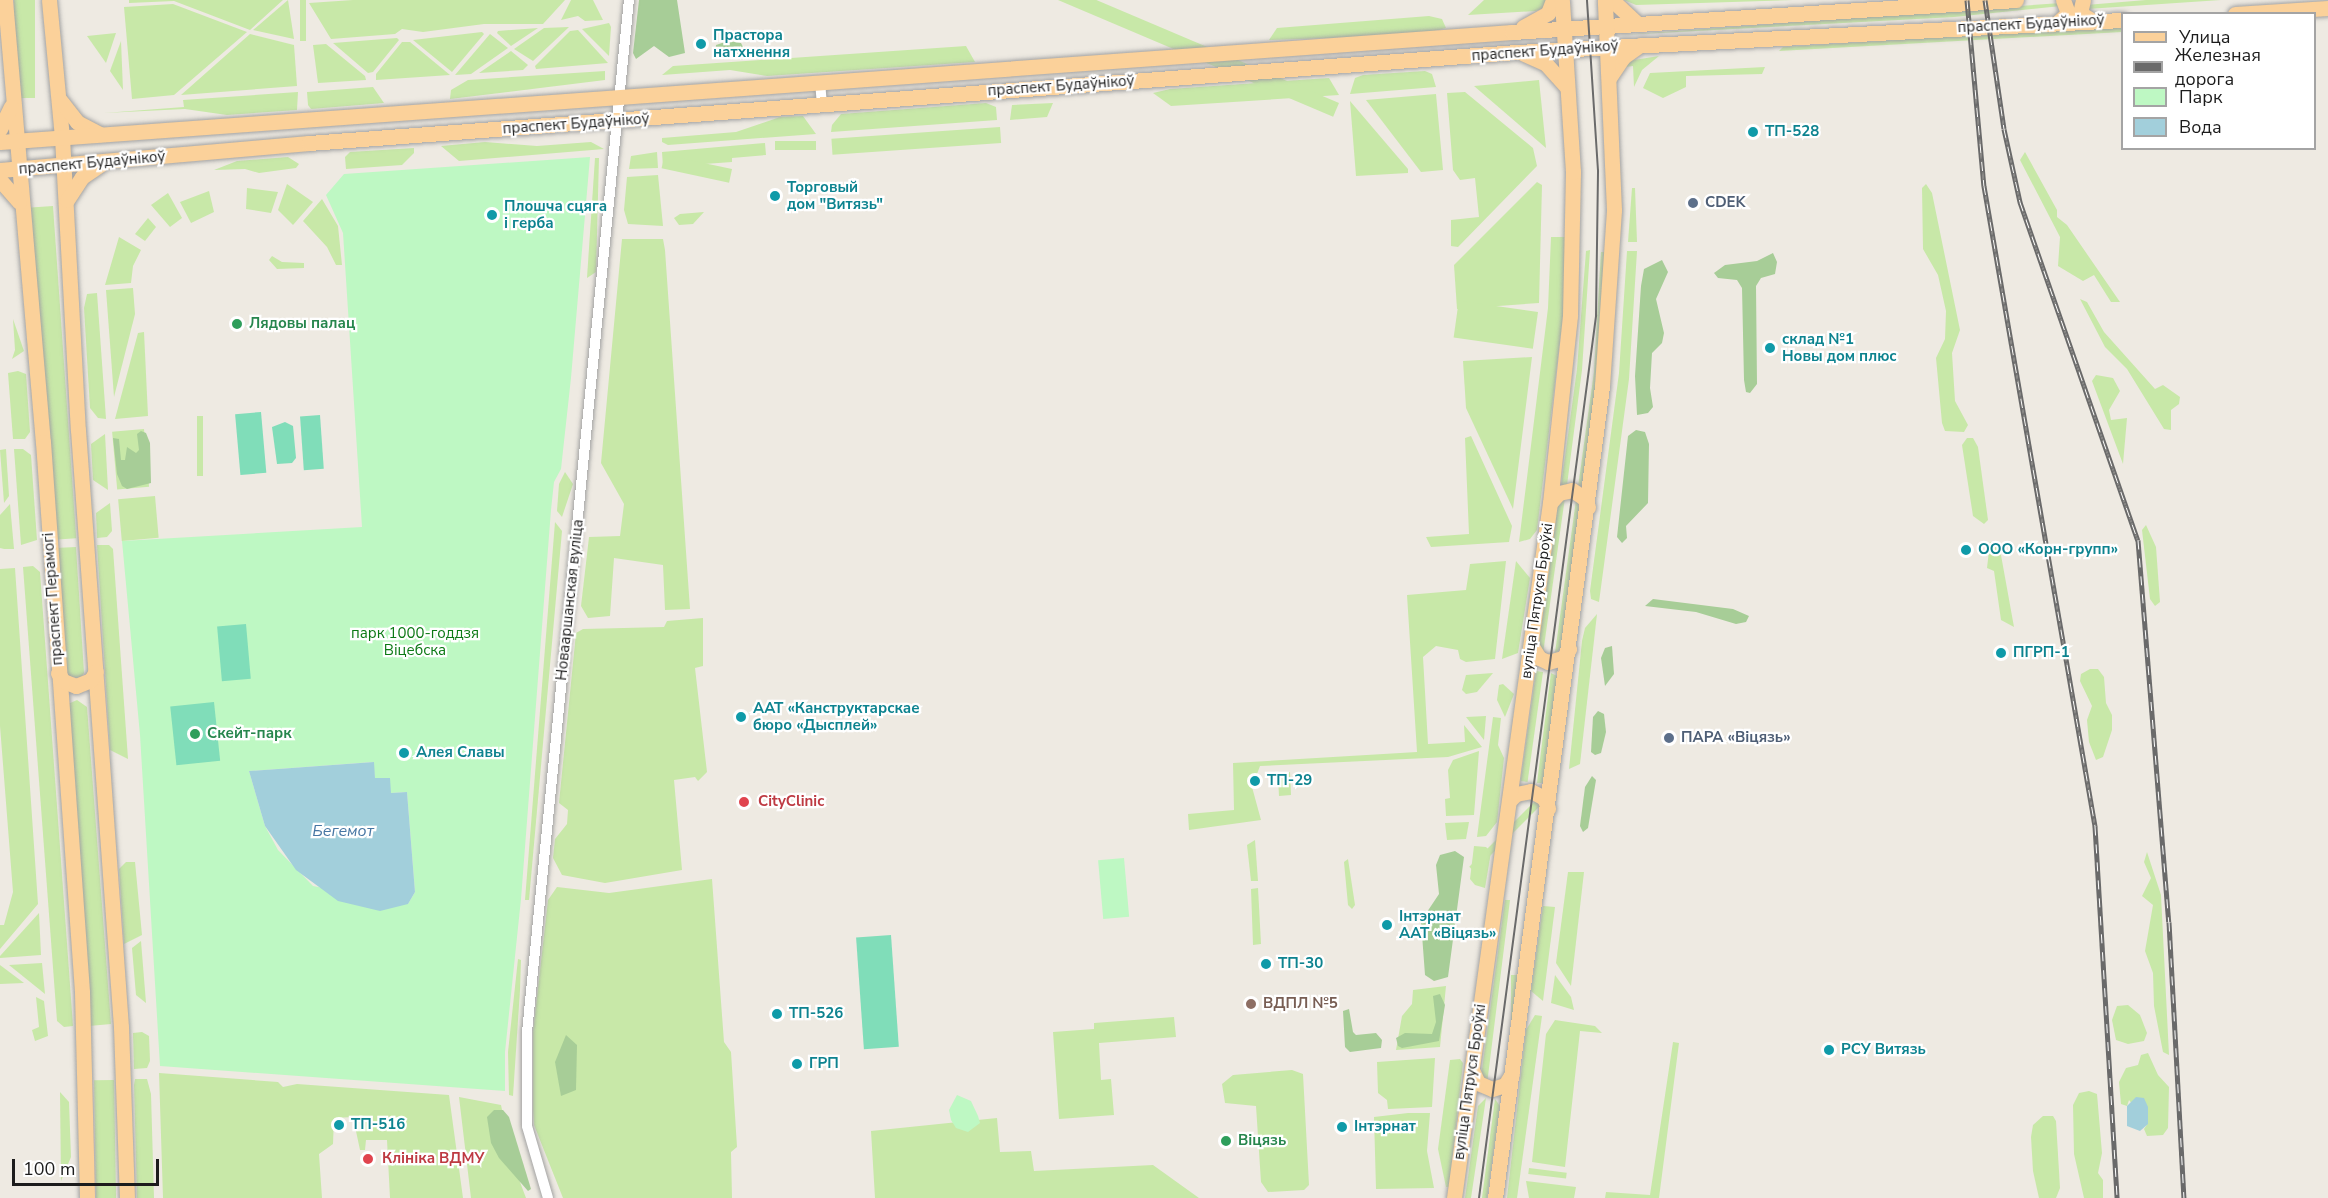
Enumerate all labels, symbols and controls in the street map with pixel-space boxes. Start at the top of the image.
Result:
street label: праспект Будаўнікоў [1957,11,2105,37]
legend [2121,12,2316,150]
text: Улица [2179,25,2230,49]
place label: Прастора натхнення [713,26,790,61]
marker: Прастора натхнення [694,37,708,51]
street label: праспект Будаўнікоў [1471,37,1619,65]
text: Железная дорога [2175,43,2261,91]
street label: праспект Будаўнікоў [987,72,1135,100]
text: Парк [2179,85,2222,109]
street label: праспект Будаўнікоў [502,110,650,138]
text: Вода [2179,115,2222,139]
place label: ТП-528 [1765,123,1819,141]
marker: ТП-528 [1746,125,1760,139]
street label: праспект Будаўнікоў [18,148,166,178]
place label: Торговый дом "Витязь" [787,178,883,213]
marker: Торговый дом "Витязь" [768,189,782,203]
place label: CDEK [1705,194,1746,212]
marker: CDEK [1686,196,1700,210]
place label: Плошча сцяга і герба [504,197,607,232]
marker: Плошча сцяга і герба [485,208,499,222]
place label: Лядовы палац [249,315,355,333]
marker: Лядовы палац [230,317,244,331]
place label: склад №1 Новы дом плюс [1782,330,1897,365]
marker: склад №1 Новы дом плюс [1763,341,1777,355]
street label: Новааршанская вуліца [553,519,587,681]
street label: вуліца Пятруся Броўкі [1517,522,1557,680]
street label: праспект Перамогі [39,532,67,666]
place label: ООО «Корн-групп» [1978,541,2118,559]
marker: ООО «Корн-групп» [1959,543,1973,557]
park label: парк 1000-годдзя Віцебска [351,624,479,659]
place label: ПГРП-1 [2013,644,2070,662]
marker: ПГРП-1 [1994,646,2008,660]
place label: ААТ «Канструктарскае бюро «Дысплей» [753,699,920,734]
marker: ААТ «Канструктарскае бюро «Дысплей» [734,710,748,724]
place label: Скейт-парк [207,725,292,743]
marker: Скейт-парк [188,727,202,741]
place label: ПАРА «Віцязь» [1681,729,1791,747]
marker: ПАРА «Віцязь» [1662,731,1676,745]
place label: Алея Славы [416,744,505,762]
marker: Алея Славы [397,746,411,760]
place label: ТП-29 [1267,772,1312,790]
marker: ТП-29 [1248,774,1262,788]
marker: CityClinic [735,793,753,811]
place label: CityClinic [758,793,824,811]
water label: Бегемот [312,821,374,841]
place label: Інтэрнат ААТ «Віцязь» [1399,907,1496,942]
marker: Інтэрнат ААТ «Віцязь» [1380,918,1394,932]
place label: ТП-30 [1278,955,1323,973]
marker: ТП-30 [1259,957,1273,971]
place label: ВДПЛ №5 [1263,995,1338,1013]
marker: ВДПЛ №5 [1244,997,1258,1011]
street label: вуліца Пятруся Броўкі [1450,1003,1490,1161]
place label: ТП-526 [789,1005,843,1023]
marker: ТП-526 [770,1007,784,1021]
place label: РСУ Витязь [1841,1041,1926,1059]
marker: РСУ Витязь [1822,1043,1836,1057]
place label: ГРП [809,1055,839,1073]
marker: ГРП [790,1057,804,1071]
place label: ТП-516 [351,1116,405,1134]
marker: ТП-516 [332,1118,346,1132]
place label: Інтэрнат [1354,1118,1416,1136]
marker: Інтэрнат [1335,1120,1349,1134]
place label: Віцязь [1238,1132,1286,1150]
marker: Віцязь [1219,1134,1233,1148]
scale bar [15,1147,162,1185]
marker: Клініка ВДМУ [359,1150,377,1168]
place label: Клініка ВДМУ [382,1150,484,1168]
text: 100 m [23,1157,75,1181]

